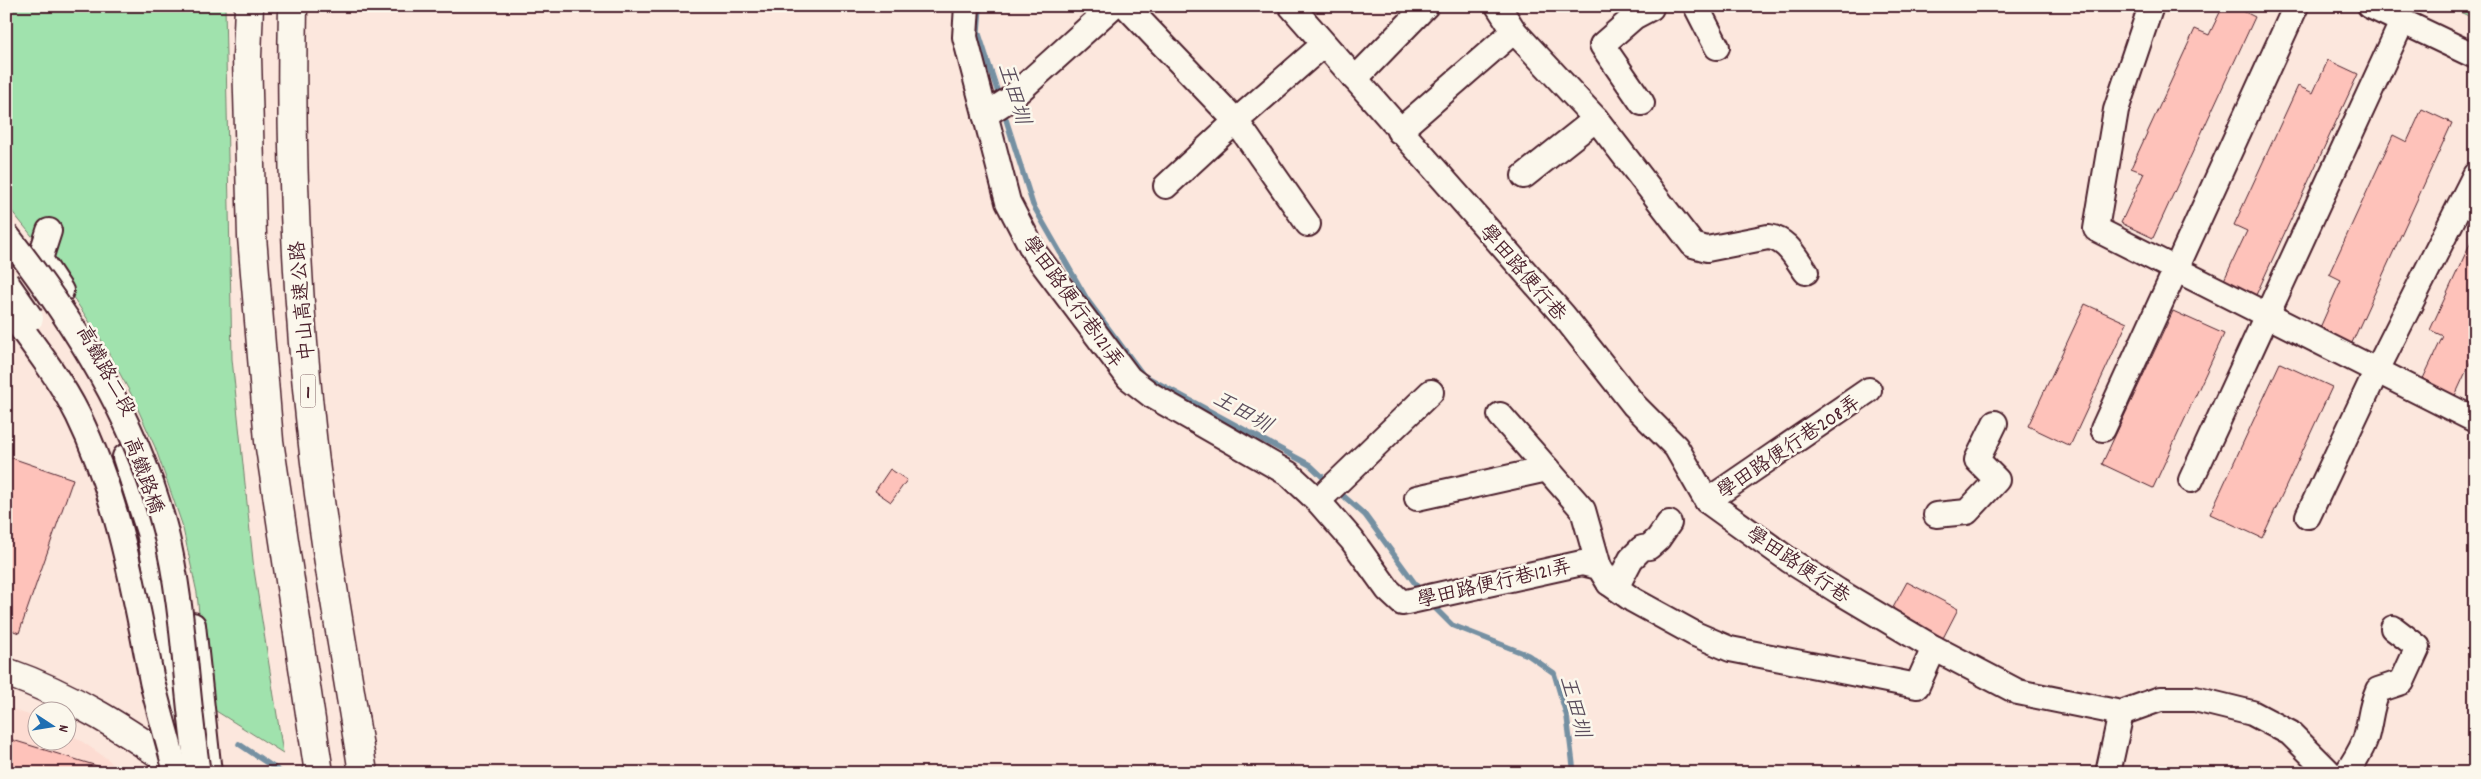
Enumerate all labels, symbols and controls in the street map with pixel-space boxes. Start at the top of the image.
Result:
water label: 王田圳 [989,59,1036,130]
street label: 學田路便行巷 [1472,220,1572,329]
street label: 學田路便行巷121弄 [1014,231,1129,375]
street label: 中山高速公路 [285,239,323,362]
street label: 高鐵路二段 [68,321,141,422]
road number: 1 [300,374,316,408]
water label: 王田圳 [1207,385,1278,443]
street label: 學田路便行巷208弄 [1712,390,1867,507]
street label: 高鐵路橋 [115,434,169,518]
street label: 學田路便行巷 [1740,521,1856,612]
street label: 學田路便行巷121弄 [1415,554,1575,616]
water label: 王田圳 [1550,672,1596,743]
north arrow [28,702,78,752]
text: N [52,723,73,734]

